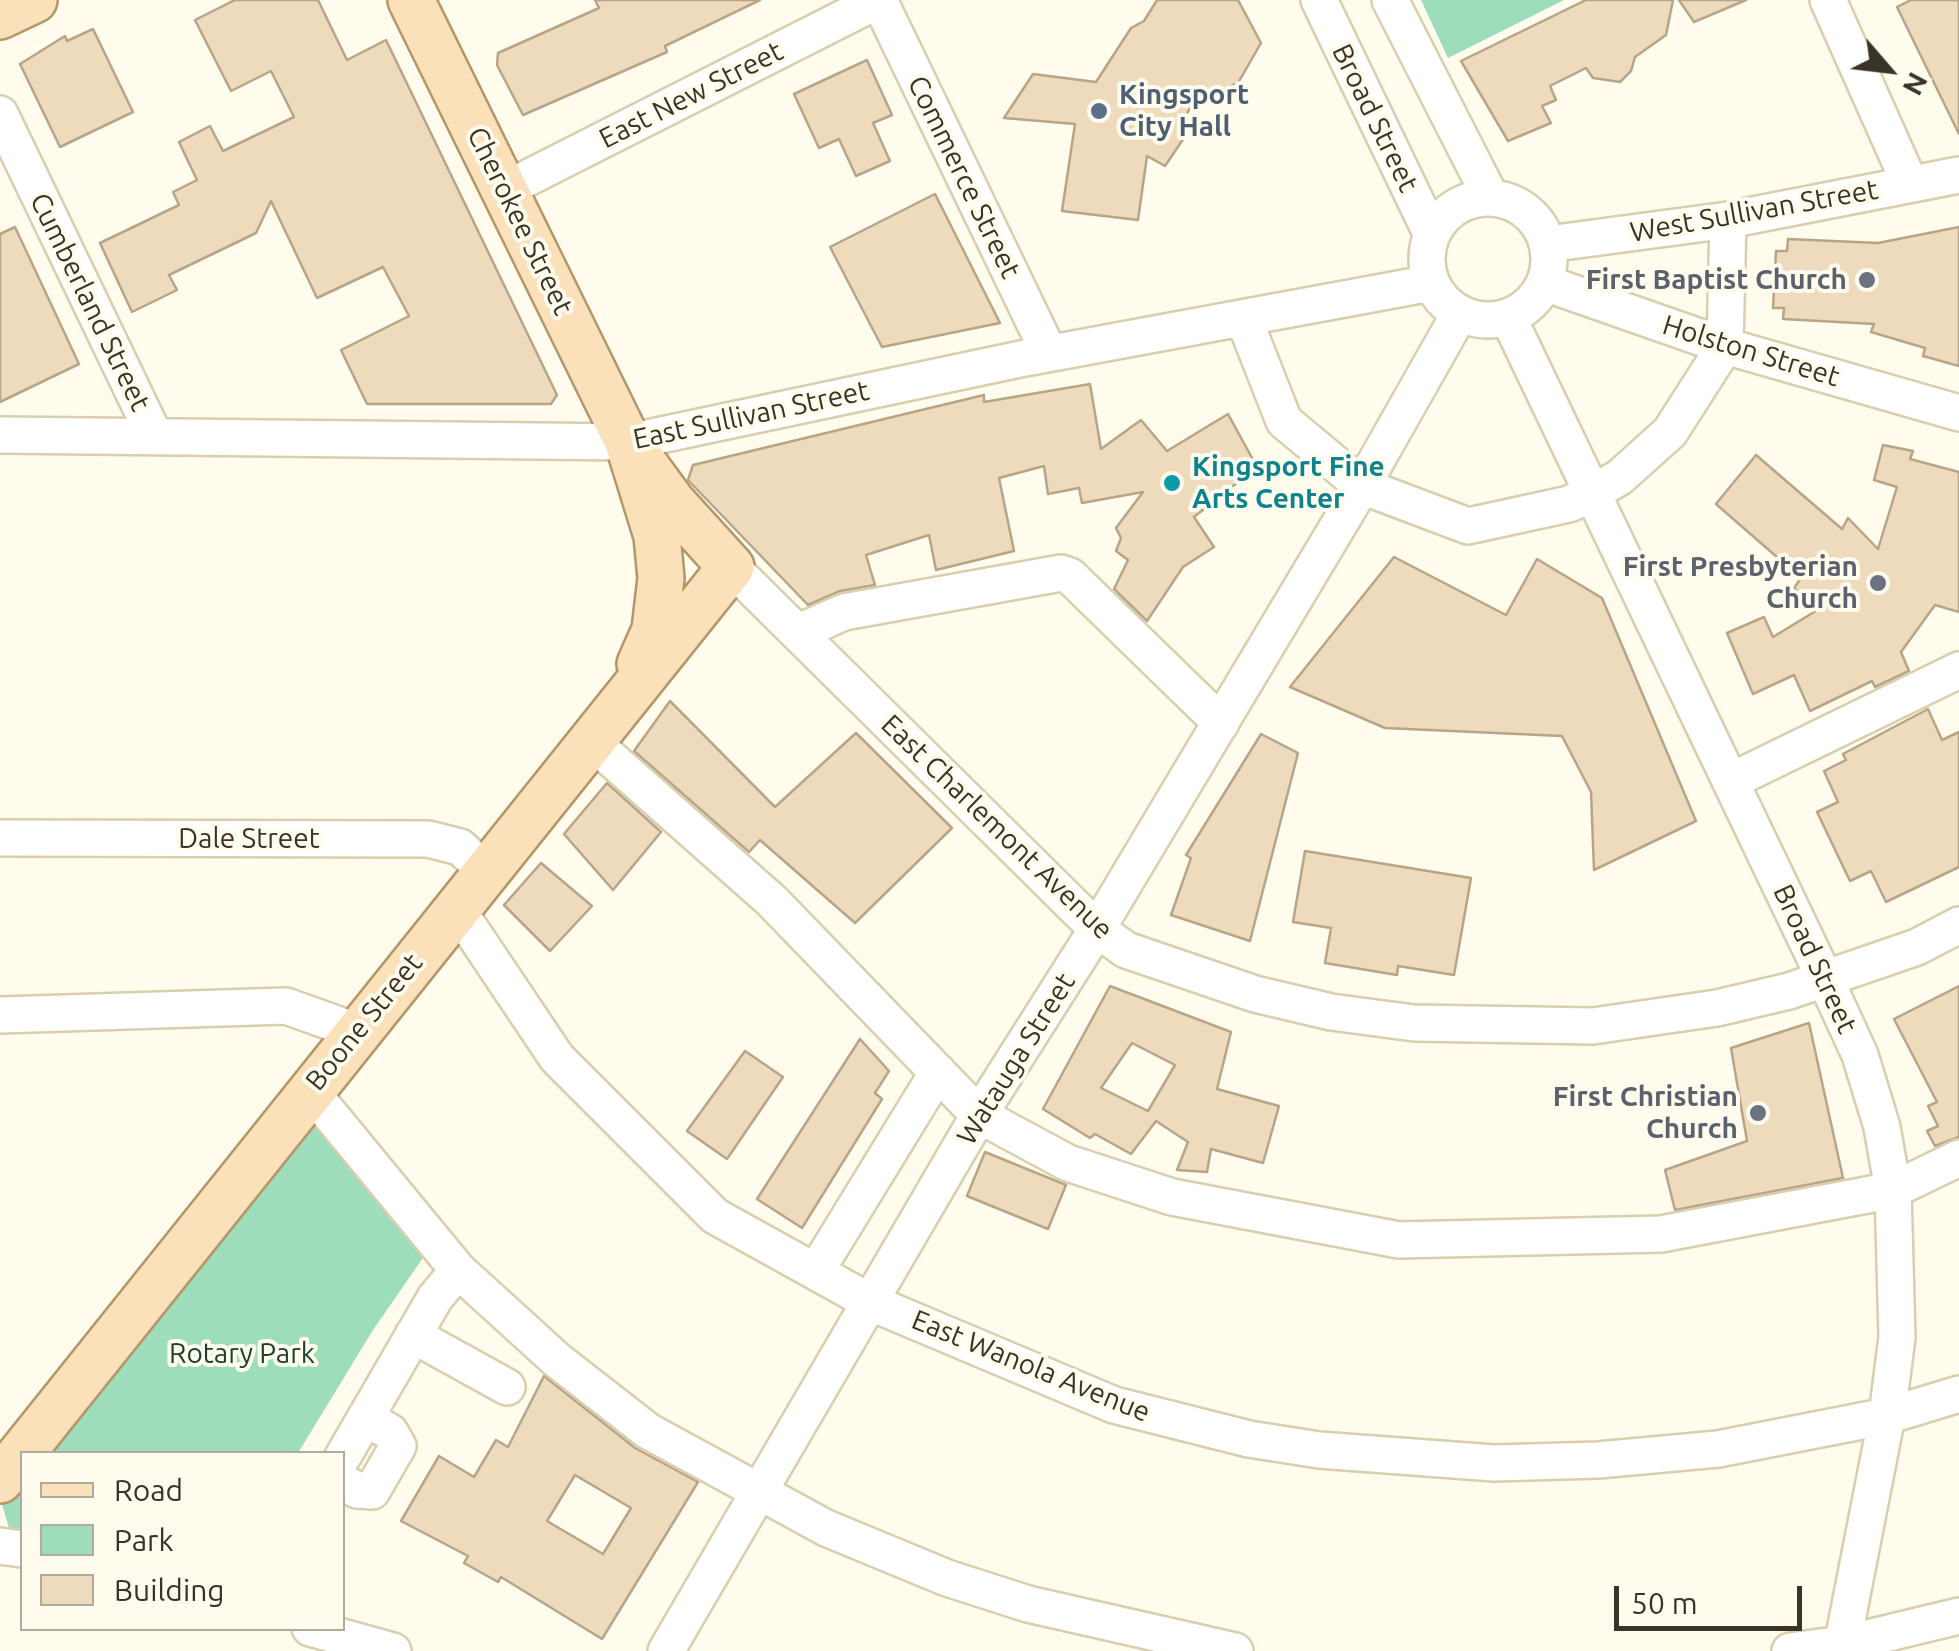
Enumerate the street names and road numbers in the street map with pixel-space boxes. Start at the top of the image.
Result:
street label: East New Street [594,34,788,156]
street label: Broad Street [1325,39,1425,197]
street label: Commerce Street [900,70,1028,284]
street label: Cherokee Street [460,122,580,320]
street label: West Sullivan Street [1627,173,1881,249]
street label: Cumberland Street [23,188,157,416]
street label: Holston Street [1658,308,1844,394]
street label: East Sullivan Street [630,374,872,456]
street label: East Charlemont Avenue [874,708,1120,946]
street label: Dale Street [178,822,320,856]
street label: Broad Street [1766,879,1864,1039]
street label: Boone Street [299,947,429,1097]
street label: Watauga Street [950,967,1082,1151]
street label: East Wanola Avenue [907,1303,1155,1429]

